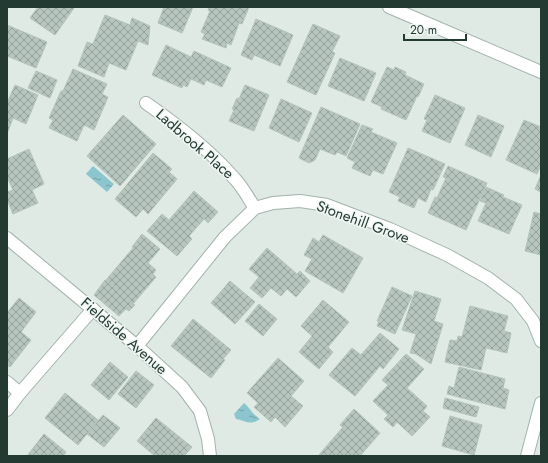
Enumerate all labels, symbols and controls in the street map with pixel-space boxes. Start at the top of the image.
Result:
scale bar [404,16,466,42]
text: 20 m [410,21,437,39]
street label: Ladbrook Place [151,104,239,184]
street label: Stonehill Grove [313,195,413,249]
street label: Fieldside Avenue [76,292,172,380]

